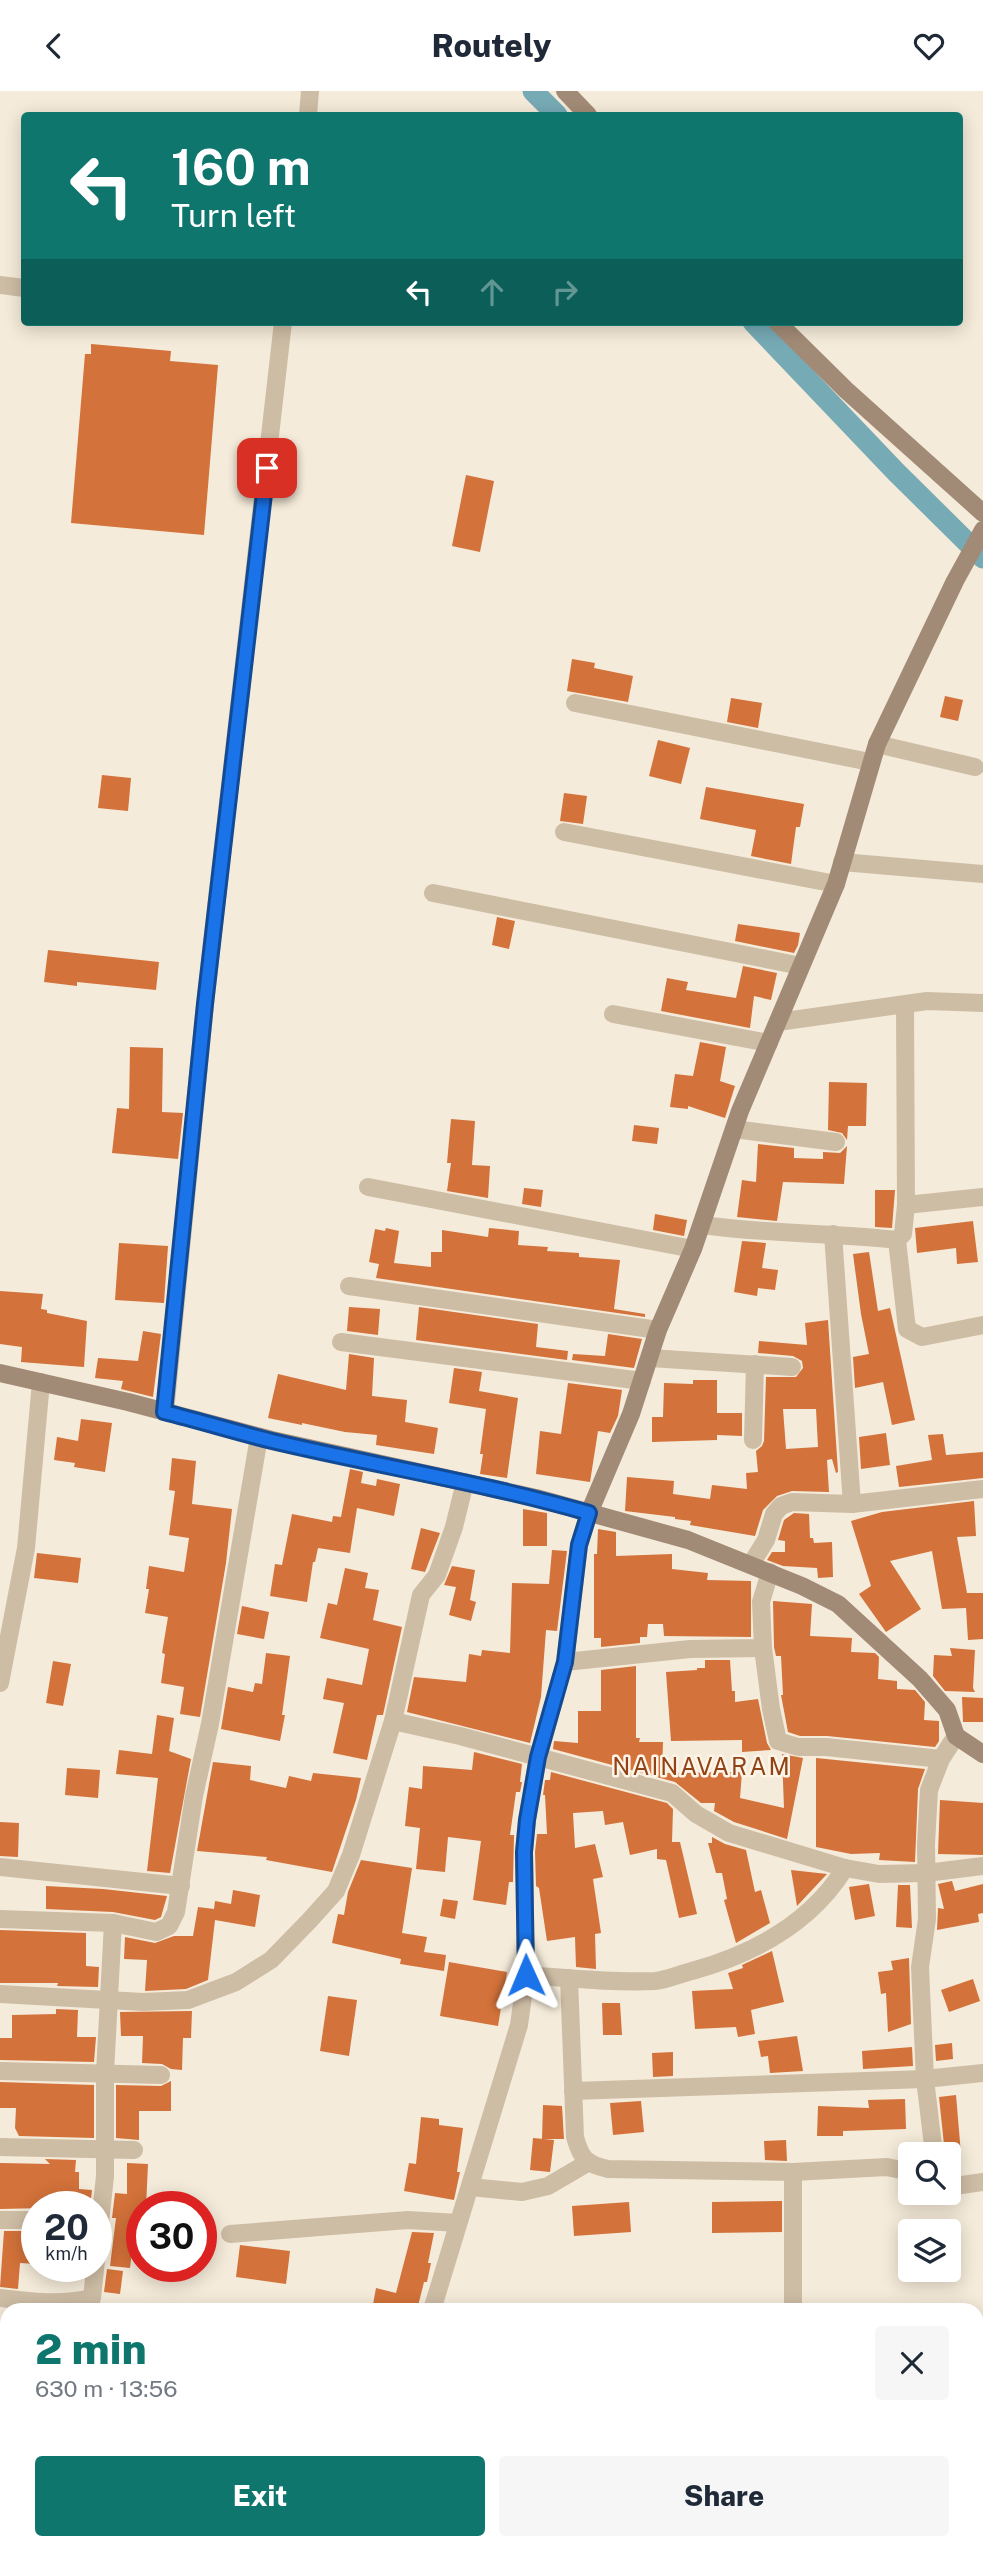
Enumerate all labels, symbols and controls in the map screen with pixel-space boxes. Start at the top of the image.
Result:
icon: back [35,27,73,65]
text: Routely [432,27,551,64]
icon: heart [910,27,948,65]
text: 160 m [171,138,311,196]
icon: left [56,140,147,231]
text: Turn left [171,197,296,234]
icon: left [400,273,438,311]
icon: ahead [473,273,511,311]
icon: right [546,273,584,311]
pin [237,438,297,498]
icon: arrive [248,449,286,487]
district label: NAINAVARAM [612,1752,792,1780]
position arrow [489,1938,563,2012]
map controls [898,2142,961,2282]
button: search [898,2142,961,2205]
speed limit sign: 30 [126,2191,217,2282]
text: 20 [44,2207,89,2248]
button: layers [898,2219,961,2282]
text: km/h [45,2243,88,2264]
text: 2 min [35,2324,147,2373]
button: close [875,2326,949,2400]
text: 630 m · 13:56 [35,2375,177,2402]
button: Exit [35,2456,485,2536]
button: Share [499,2456,949,2536]

